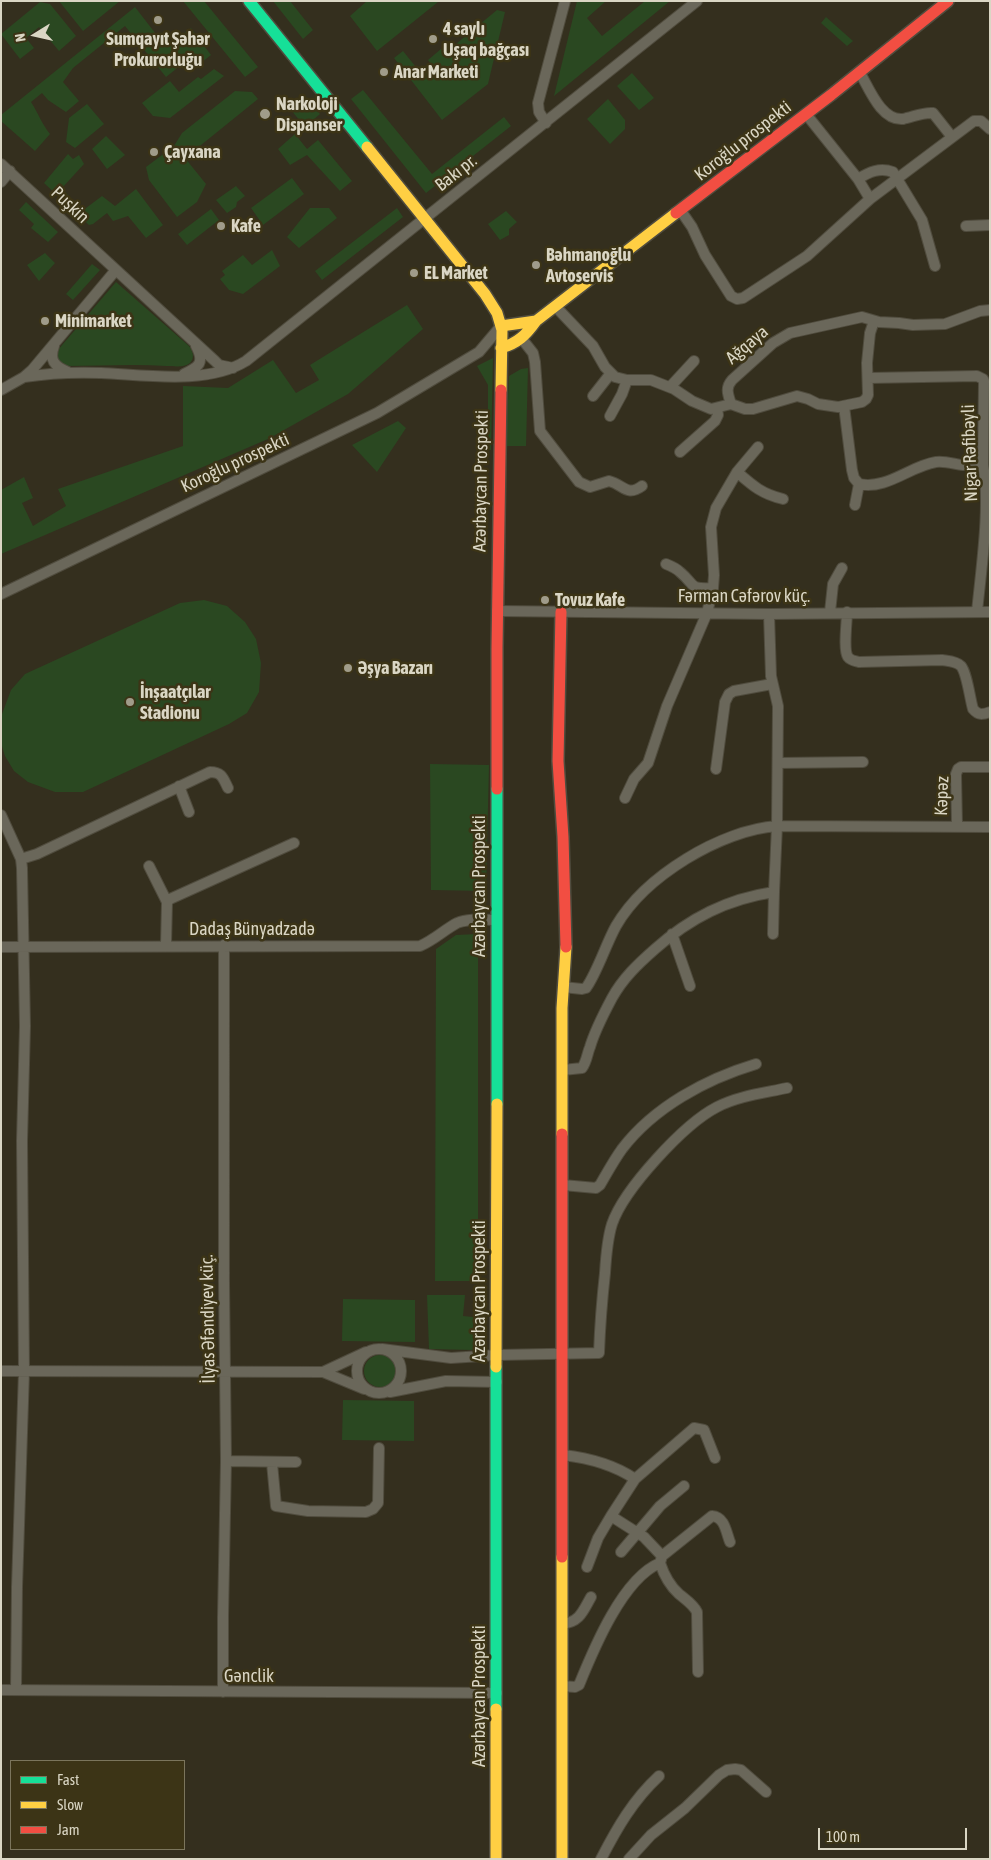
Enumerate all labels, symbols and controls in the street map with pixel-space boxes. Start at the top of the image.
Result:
north arrow [10,10,60,60]
marker: Sumqayıt Şəhər Prokurorluğu [152,14,164,26]
place label: 4 saylı Uşaq bağçası [443,18,529,60]
place label: Sumqayıt Şəhər Prokurorluğu [106,28,210,70]
text: N [12,32,29,43]
marker: 4 saylı Uşaq bağçası [427,33,439,45]
place label: Anar Marketi [394,61,478,83]
marker: Anar Marketi [378,66,390,78]
place label: Narkoloji Dispanser [276,93,342,136]
street label: Koroğlu prospekti [690,96,796,186]
marker: Narkoloji Dispanser [258,107,272,121]
place label: Çayxana [164,141,221,163]
marker: Çayxana [148,146,160,158]
street label: Bakı pr. [431,150,481,196]
street label: Puşkin [47,182,93,228]
place label: Kafe [231,215,261,237]
marker: Kafe [215,220,227,232]
place label: Bəhmanoğlu Avtoservis [546,244,631,286]
marker: Bəhmanoğlu Avtoservis [530,259,542,271]
place label: EL Market [424,262,488,284]
marker: EL Market [408,267,420,279]
place label: Minimarket [55,310,132,332]
marker: Minimarket [39,315,51,327]
street label: Ağqaya [721,321,773,369]
street label: Nigar Rəfibəyli [958,404,982,502]
street label: Azərbaycan Prospekti [469,410,493,552]
street label: Koroğlu prospekti [177,428,293,498]
street label: Fərman Cəfərov küç. [678,585,810,607]
place label: Tovuz Kafe [555,589,625,611]
marker: Tovuz Kafe [539,594,551,606]
place label: Əşya Bazarı [358,657,433,679]
marker: Əşya Bazarı [342,662,354,674]
place label: İnşaatçılar Stadionu [140,681,211,724]
marker: İnşaatçılar Stadionu [124,696,136,708]
street label: Kəpəz [931,776,953,816]
street label: Azərbaycan Prospekti [468,815,490,957]
street label: Dadaş Bünyadzadə [189,918,315,940]
street label: Azərbaycan Prospekti [468,1220,490,1362]
street label: İlyas Əfəndiyev küç. [196,1254,220,1384]
street label: Azərbaycan Prospekti [468,1625,490,1767]
street label: Gənclik [224,1665,274,1687]
legend [10,1760,185,1850]
text: Fast [57,1771,79,1788]
text: Slow [57,1796,83,1813]
scale bar [821,1818,970,1850]
text: Jam [57,1821,80,1838]
text: 100 m [826,1828,860,1845]

